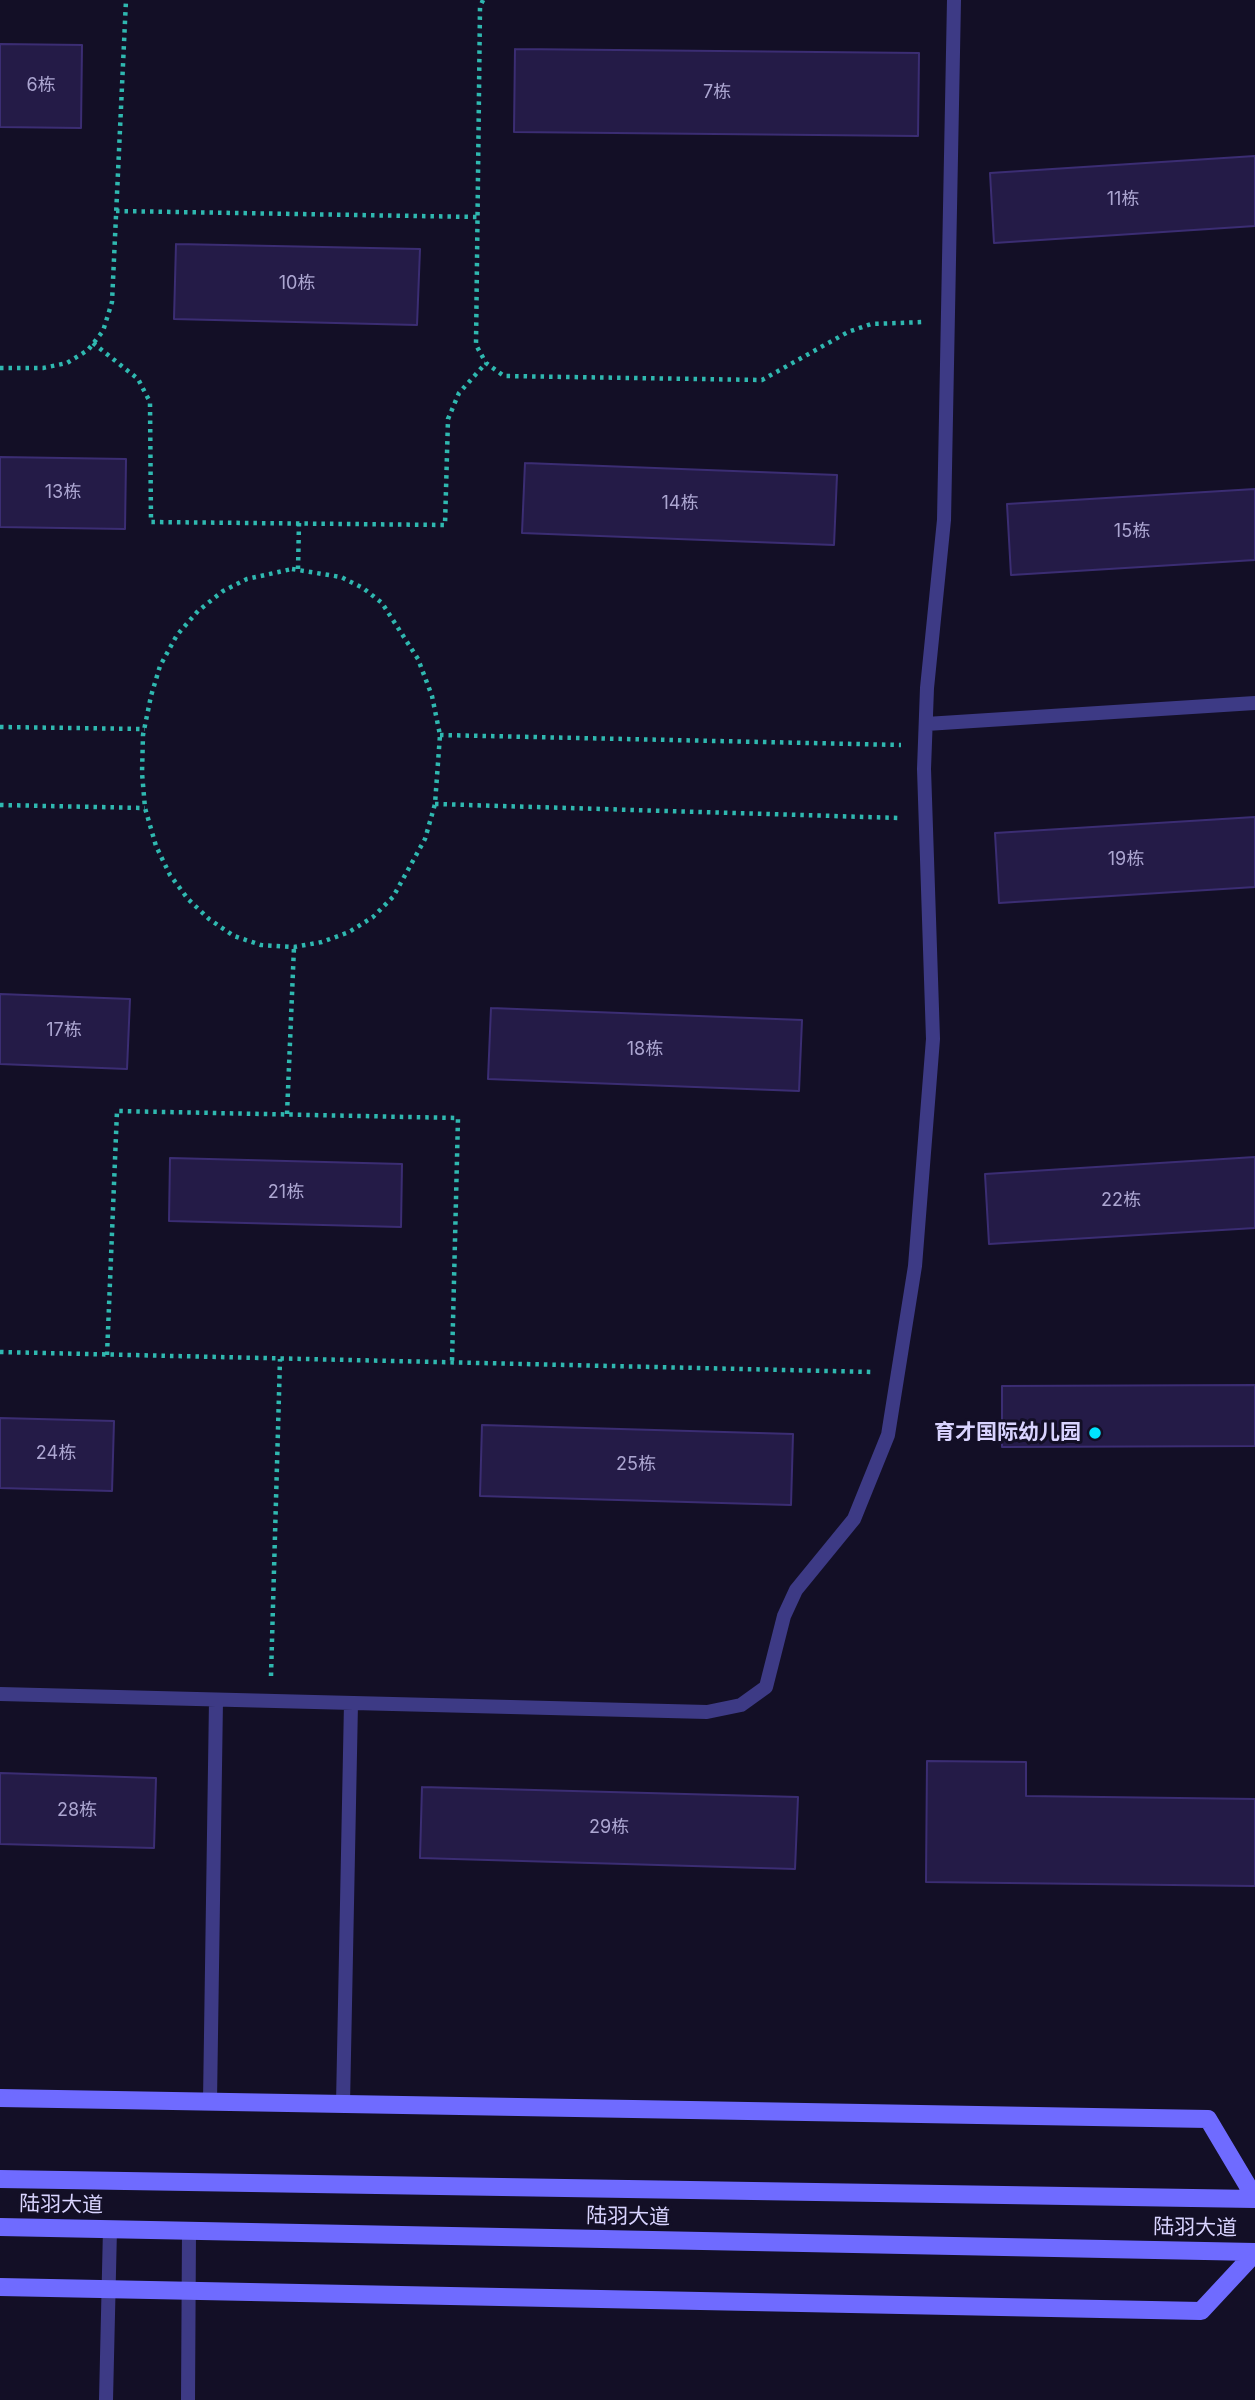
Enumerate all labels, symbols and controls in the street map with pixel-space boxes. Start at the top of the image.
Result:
house number: 6栋 [26,75,56,97]
house number: 7栋 [703,82,731,104]
house number: 11栋 [1107,189,1139,211]
house number: 10栋 [279,273,315,295]
house number: 13栋 [45,482,81,504]
house number: 14栋 [662,493,698,515]
house number: 15栋 [1114,521,1150,543]
house number: 19栋 [1108,849,1144,871]
house number: 17栋 [46,1020,82,1042]
house number: 18栋 [627,1039,663,1061]
house number: 21栋 [268,1182,304,1204]
house number: 22栋 [1101,1190,1141,1212]
place label: 育才国际幼儿园 [934,1420,1081,1446]
marker: 育才国际幼儿园 [1087,1425,1103,1441]
house number: 24栋 [36,1443,76,1465]
house number: 25栋 [616,1454,656,1476]
house number: 28栋 [57,1800,97,1822]
house number: 29栋 [589,1817,629,1839]
street label: 陆羽大道 [19,2192,103,2218]
street label: 陆羽大道 [586,2204,670,2230]
street label: 陆羽大道 [1153,2215,1237,2241]

